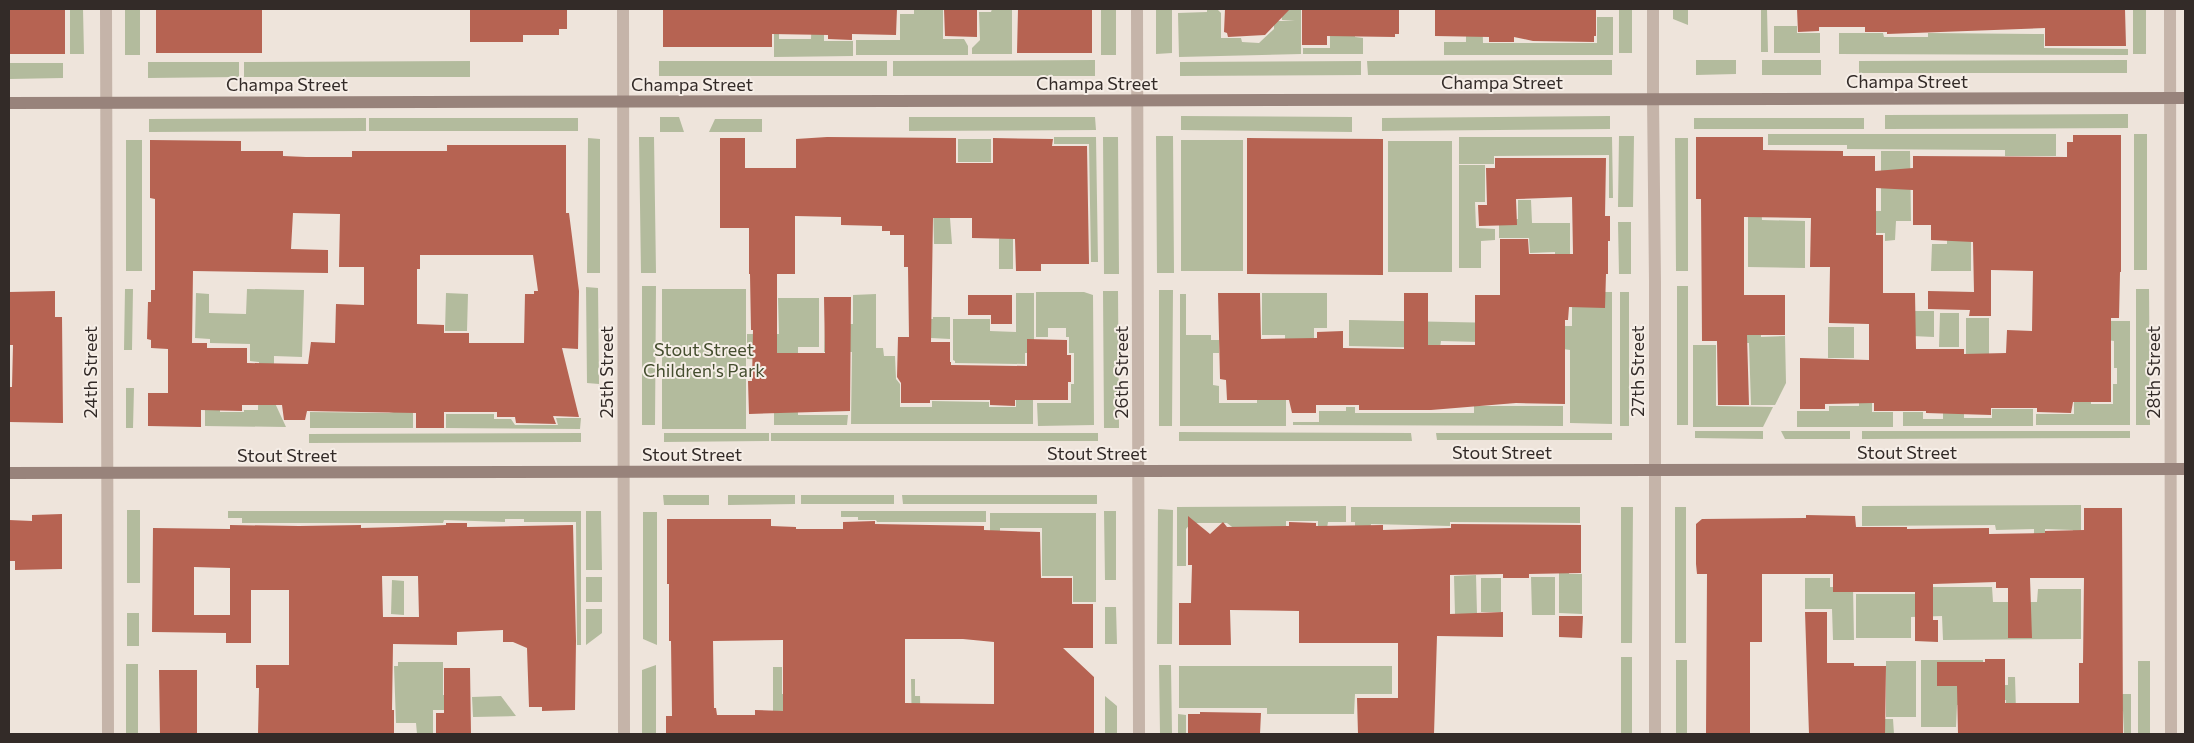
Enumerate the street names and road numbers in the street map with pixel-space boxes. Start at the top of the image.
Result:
street label: Champa Street [1846,70,1968,92]
street label: Champa Street [1441,71,1563,93]
street label: Champa Street [1036,72,1158,94]
street label: Champa Street [226,73,348,95]
street label: Champa Street [631,73,753,95]
street label: 27th Street [1626,325,1648,417]
street label: 24th Street [79,326,101,418]
street label: 25th Street [595,326,617,418]
street label: 26th Street [1110,326,1132,418]
street label: 28th Street [2142,326,2164,418]
street label: Stout Street [1452,441,1552,463]
street label: Stout Street [1857,441,1957,463]
street label: Stout Street [1047,442,1147,464]
street label: Stout Street [642,443,742,465]
street label: Stout Street [237,444,337,466]

